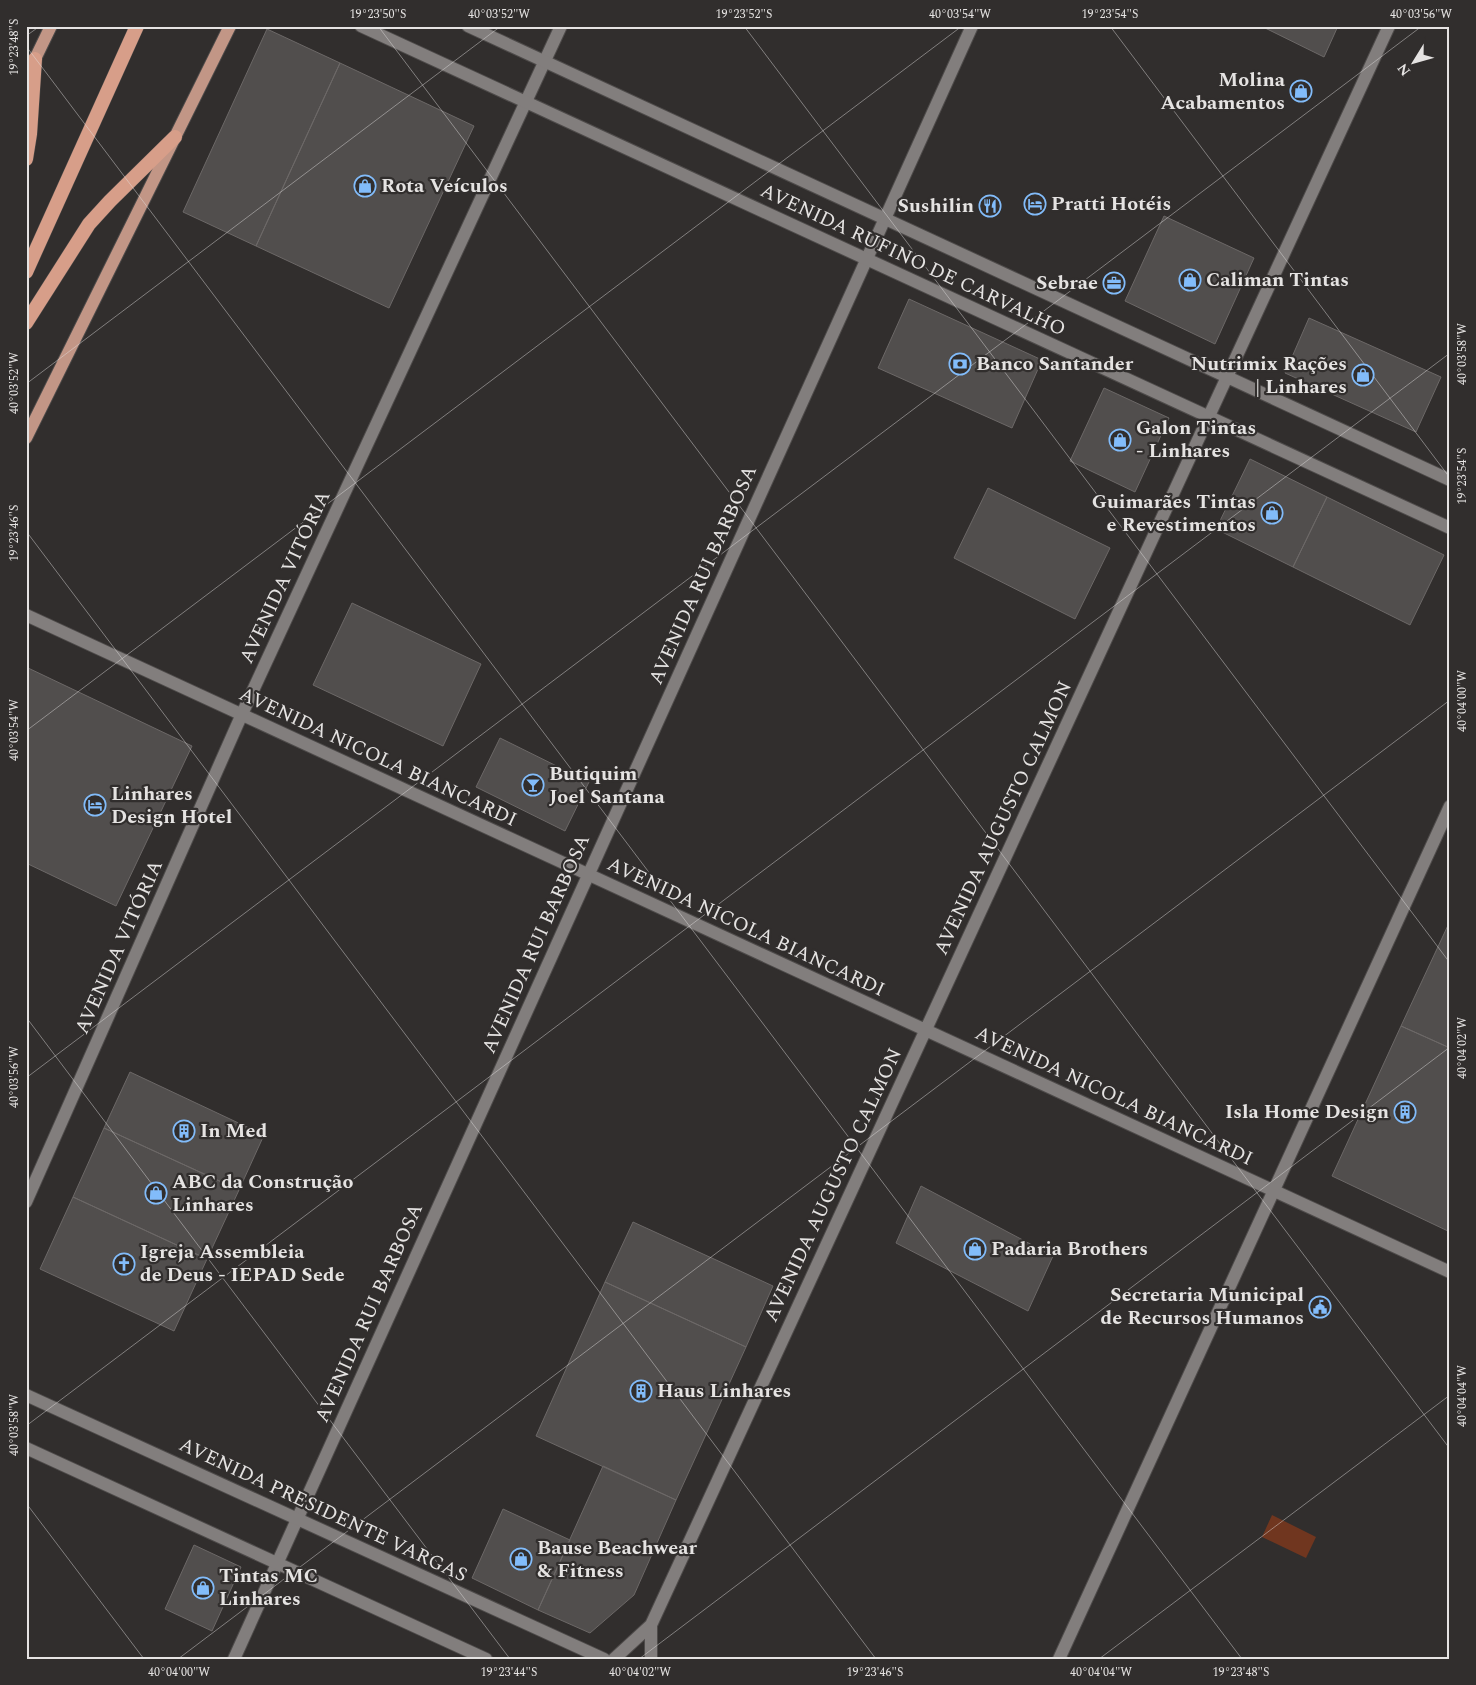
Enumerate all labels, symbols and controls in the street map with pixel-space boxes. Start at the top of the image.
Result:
text: 19°23'50"S [350,5,406,24]
text: 40°03'52"W [468,5,530,24]
text: 19°23'52"S [716,5,772,24]
text: 40°03'54"W [929,5,991,24]
text: 19°23'54"S [1082,5,1138,24]
text: 40°03'56"W [1390,5,1452,24]
text: 19°23'48"S [5,19,24,75]
north arrow [1388,38,1438,88]
text: N [1392,59,1416,80]
place label: Molina Acabamentos [1160,65,1286,118]
shop icon: Molina Acabamentos [1289,79,1313,103]
place label: Rota Veículos [381,171,508,201]
shop icon: Rota Veículos [353,174,377,198]
street label: AVENIDA RUFINO DE CARVALHO [755,176,1071,344]
place label: Pratti Hotéis [1051,189,1171,219]
place label: Sushilin [898,191,974,221]
hotel icon: Pratti Hotéis [1023,192,1047,216]
restaurant icon: Sushilin [978,194,1002,218]
place label: Caliman Tintas [1206,265,1349,295]
place label: Sebrae [1036,268,1098,298]
shop icon: Caliman Tintas [1178,268,1202,292]
office icon: Sebrae [1102,271,1126,295]
text: 40°03'58"W [1453,323,1472,385]
place label: Banco Santander [976,349,1134,379]
place label: Nutrimix Rações | Linhares [1191,349,1347,402]
text: 40°03'52"W [5,352,24,414]
bank icon: Banco Santander [948,352,972,376]
shop icon: Nutrimix Rações | Linhares [1351,363,1375,387]
place label: Galon Tintas - Linhares [1136,413,1256,466]
shop icon: Galon Tintas - Linhares [1108,428,1132,452]
text: 19°23'54"S [1453,448,1472,504]
street label: AVENIDA RUI BARBOSA [641,461,765,689]
street label: AVENIDA VITÓRIA [232,485,338,669]
place label: Guimarães Tintas e Revestimentos [1092,487,1256,540]
shop icon: Guimarães Tintas e Revestimentos [1260,501,1284,525]
text: 19°23'46"S [5,505,24,561]
text: 40°04'00"W [1453,670,1472,732]
street label: AVENIDA AUGUSTO CALMON [926,676,1080,960]
street label: AVENIDA NICOLA BIANCARDI [234,679,522,835]
text: 40°03'54"W [5,699,24,761]
place label: Butiquim Joel Santana [549,759,666,812]
bar icon: Butiquim Joel Santana [521,773,545,797]
place label: Linhares Design Hotel [111,779,232,832]
hotel icon: Linhares Design Hotel [83,793,107,817]
street label: AVENIDA RUI BARBOSA [474,830,598,1058]
street label: AVENIDA NICOLA BIANCARDI [602,849,890,1005]
street label: AVENIDA VITÓRIA [67,855,171,1039]
text: 40°04'02"W [1453,1017,1472,1079]
street label: AVENIDA NICOLA BIANCARDI [970,1018,1258,1174]
street label: AVENIDA AUGUSTO CALMON [756,1043,910,1327]
text: 40°03'56"W [5,1046,24,1108]
place label: Isla Home Design [1225,1097,1389,1127]
building icon: Isla Home Design [1393,1100,1417,1124]
place label: In Med [200,1116,268,1146]
building icon: In Med [172,1119,196,1143]
place label: ABC da Construção Linhares [172,1167,353,1220]
shop icon: ABC da Construção Linhares [144,1181,168,1205]
street label: AVENIDA RUI BARBOSA [307,1199,431,1427]
place label: Padaria Brothers [991,1234,1148,1264]
place label: Igreja Assembleia de Deus - IEPAD Sede [140,1237,345,1290]
shop icon: Padaria Brothers [963,1237,987,1261]
church icon: Igreja Assembleia de Deus - IEPAD Sede [112,1252,136,1276]
place label: Secretaria Municipal de Recursos Humanos [1101,1280,1304,1333]
public building icon: Secretaria Municipal de Recursos Humanos [1308,1295,1332,1319]
text: 40°04'04"W [1453,1365,1472,1427]
place label: Haus Linhares [657,1376,791,1406]
building icon: Haus Linhares [629,1379,653,1403]
text: 40°03'58"W [5,1394,24,1456]
street label: AVENIDA PRESIDENTE VARGAS [174,1430,472,1590]
place label: Bause Beachwear & Fitness [537,1533,697,1586]
shop icon: Bause Beachwear & Fitness [509,1547,533,1571]
place label: Tintas MC Linhares [219,1561,318,1614]
shop icon: Tintas MC Linhares [191,1576,215,1600]
text: 40°04'00"W [148,1663,210,1682]
text: 19°23'44"S [481,1663,537,1682]
text: 40°04'02"W [609,1663,671,1682]
text: 19°23'46"S [847,1663,903,1682]
text: 40°04'04"W [1070,1663,1132,1682]
text: 19°23'48"S [1213,1663,1269,1682]

